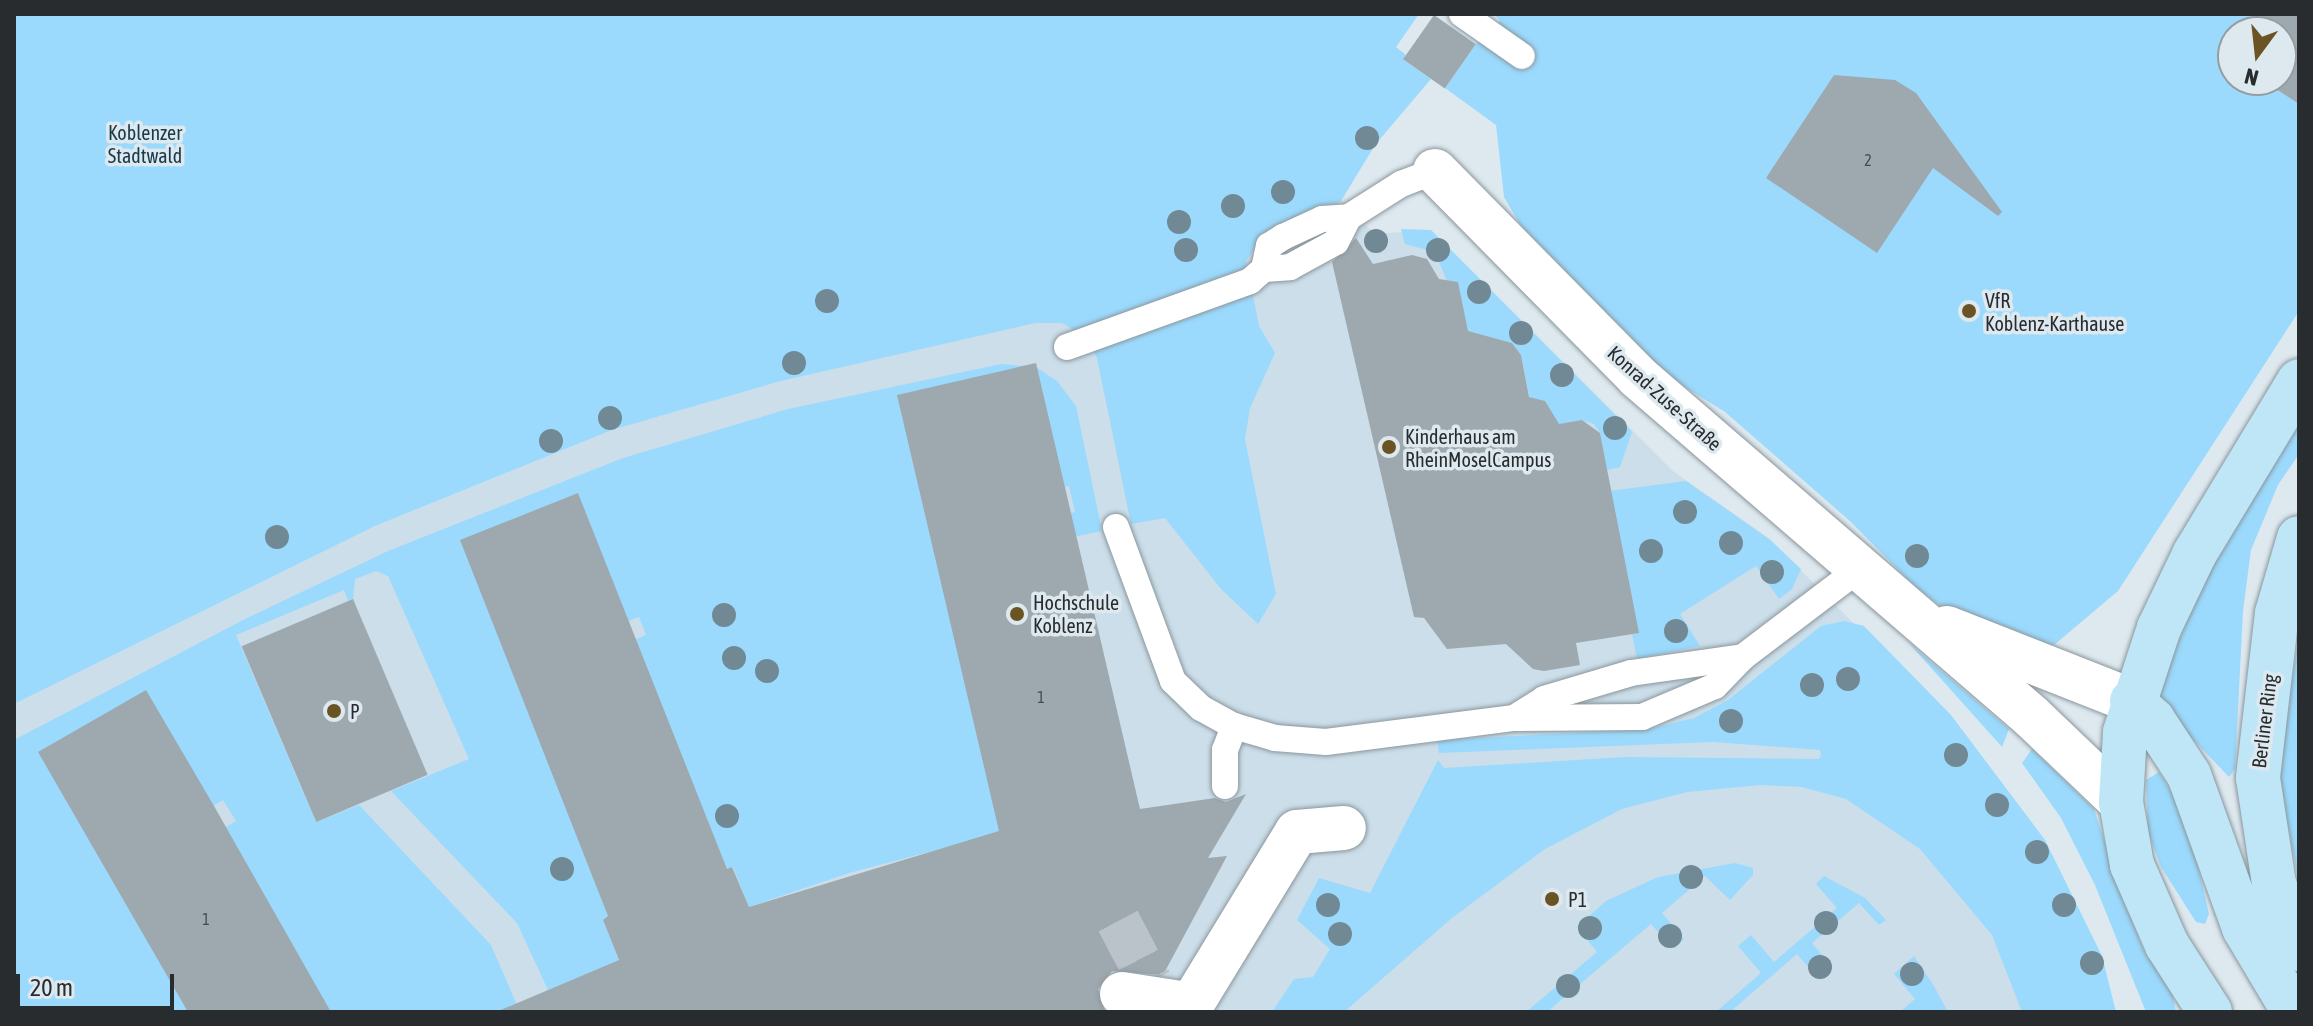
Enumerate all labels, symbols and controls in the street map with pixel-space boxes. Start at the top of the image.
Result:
north arrow [2217,16,2297,96]
text: N [2242,63,2261,91]
park label: Koblenzer Stadtwald [108,120,182,167]
house number: 2 [1864,150,1872,170]
place label: VfR Koblenz-Karthause [1985,288,2124,335]
marker: VfR Koblenz-Karthause [1960,302,1978,320]
street label: Konrad-Zuse-Straße [1603,341,1727,455]
place label: Kinderhaus am RheinMoselCampus [1405,424,1551,471]
marker: Kinderhaus am RheinMoselCampus [1380,438,1398,456]
place label: Hochschule Koblenz [1033,590,1119,637]
marker: Hochschule Koblenz [1008,605,1026,623]
street label: Berliner Ring [2246,673,2282,769]
house number: 1 [1037,687,1045,707]
place label: P [350,699,360,723]
marker: P [325,702,343,720]
place label: P1 [1568,887,1587,911]
marker: P1 [1543,890,1561,908]
house number: 1 [202,909,210,929]
scale bar [20,958,178,1008]
text: 20 m [30,974,73,1001]

